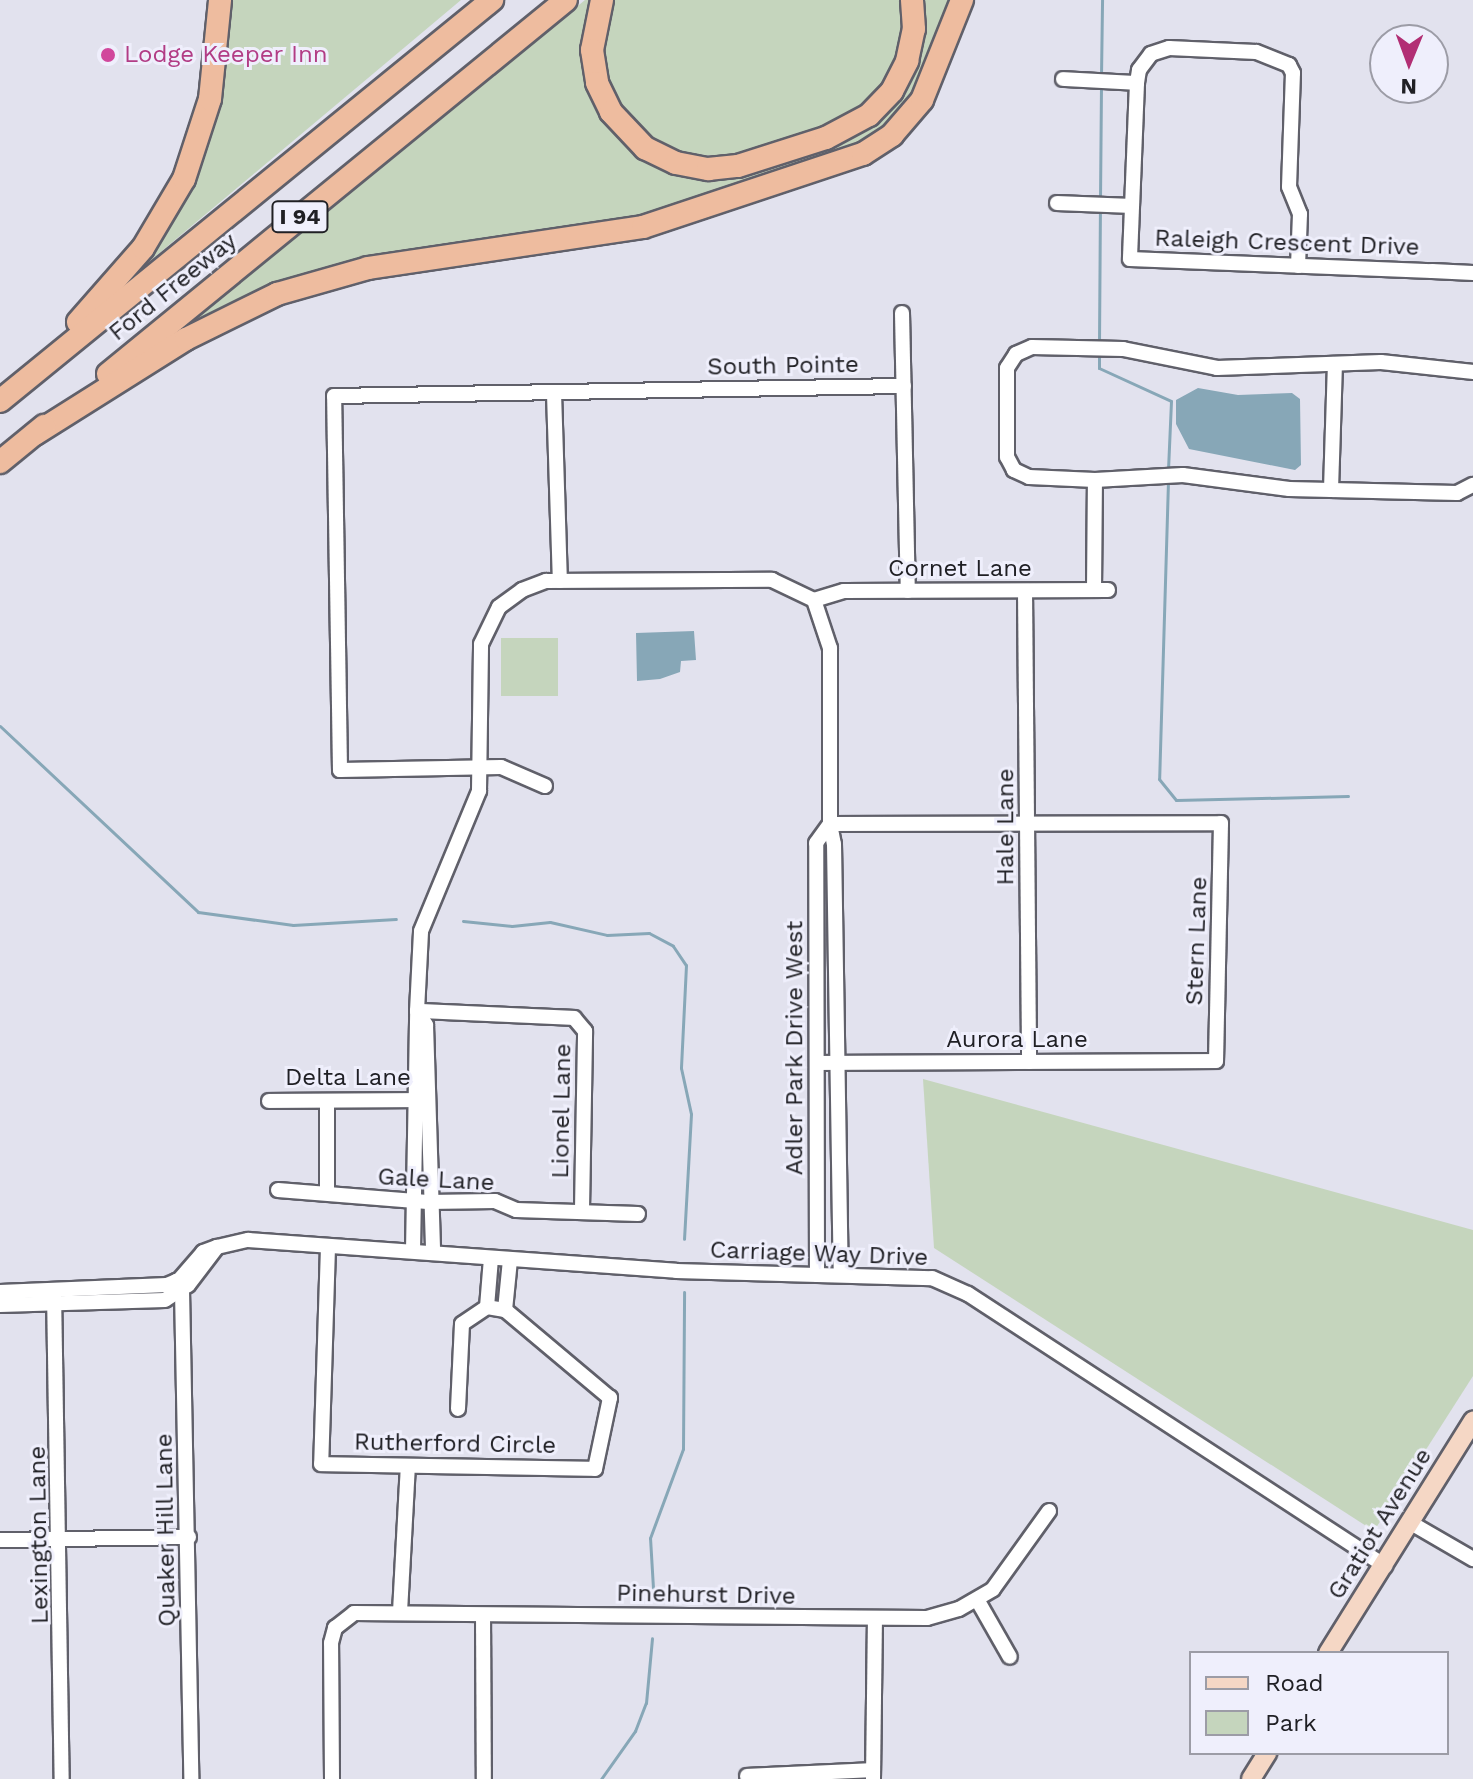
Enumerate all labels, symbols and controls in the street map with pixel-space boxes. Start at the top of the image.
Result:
north arrow [1369,24,1449,104]
place label: Lodge Keeper Inn [124,41,328,69]
marker: Lodge Keeper Inn [99,46,117,64]
text: N [1400,74,1417,99]
road number: I 94 [270,199,330,235]
street label: Raleigh Crescent Drive [1154,224,1420,262]
street label: Ford Freeway [103,227,243,347]
street label: South Pointe [707,350,859,382]
street label: Cornet Lane [888,555,1032,583]
street label: Hale Lane [992,768,1020,886]
street label: Stern Lane [1180,876,1214,1006]
street label: Adler Park Drive West [781,920,809,1176]
street label: Aurora Lane [946,1026,1088,1054]
street label: Lionel Lane [546,1043,578,1179]
street label: Delta Lane [285,1064,411,1092]
street label: Gale Lane [377,1163,495,1197]
street label: Carriage Way Drive [709,1236,929,1272]
street label: Rutherford Circle [354,1428,556,1460]
street label: Quaker Hill Lane [150,1432,182,1628]
street label: Gratiot Avenue [1322,1443,1438,1605]
street label: Lexington Lane [23,1446,55,1624]
street label: Pinehurst Drive [616,1579,796,1611]
legend [1189,1651,1449,1755]
text: Road [1265,1669,1324,1697]
text: Park [1265,1709,1317,1737]

